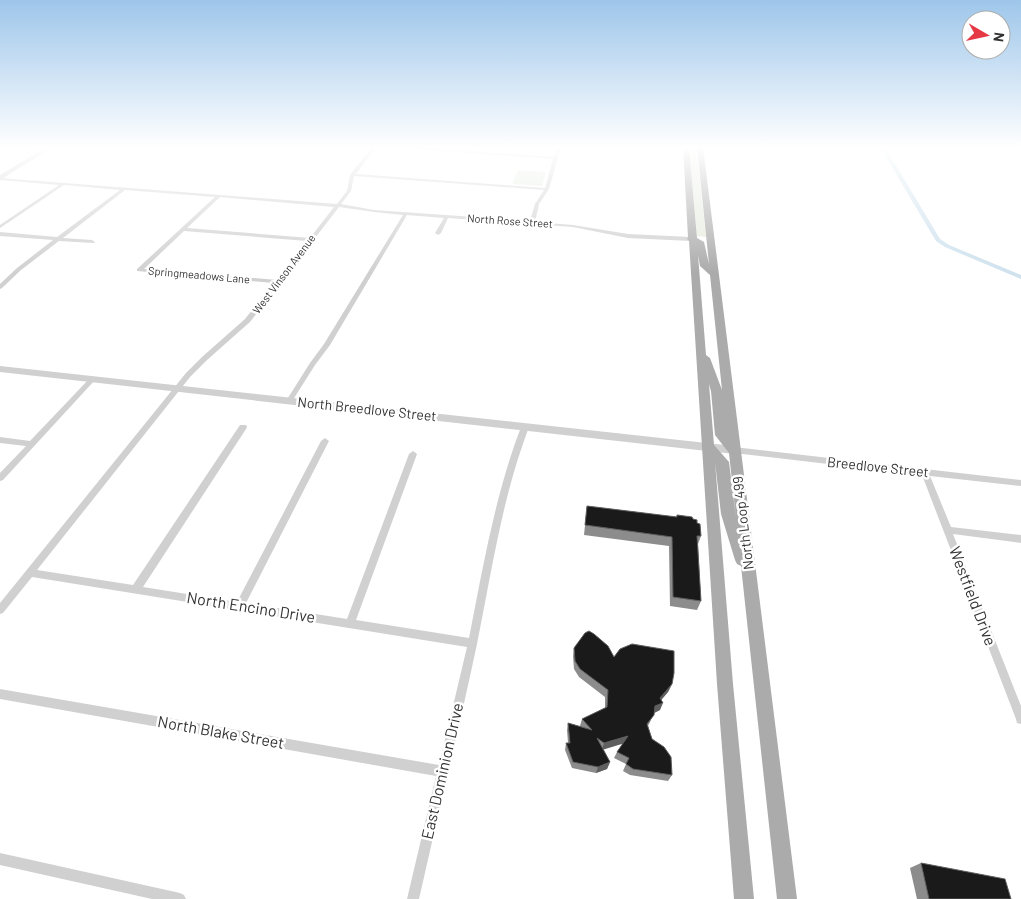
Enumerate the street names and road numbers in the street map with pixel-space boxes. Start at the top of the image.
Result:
street label: North Rose Street [467,211,553,230]
street label: West Vinson Avenue [250,231,318,316]
street label: Springmeadows Lane [148,264,251,285]
street label: North Breedlove Street [297,393,437,424]
street label: Breedlove Street [827,453,930,480]
street label: North Loop 499 [728,475,757,571]
street label: Westfield Drive [946,544,1001,648]
street label: North Encino Drive [185,587,317,626]
street label: East Dominion Drive [417,701,466,841]
street label: North Blake Street [156,711,286,752]

